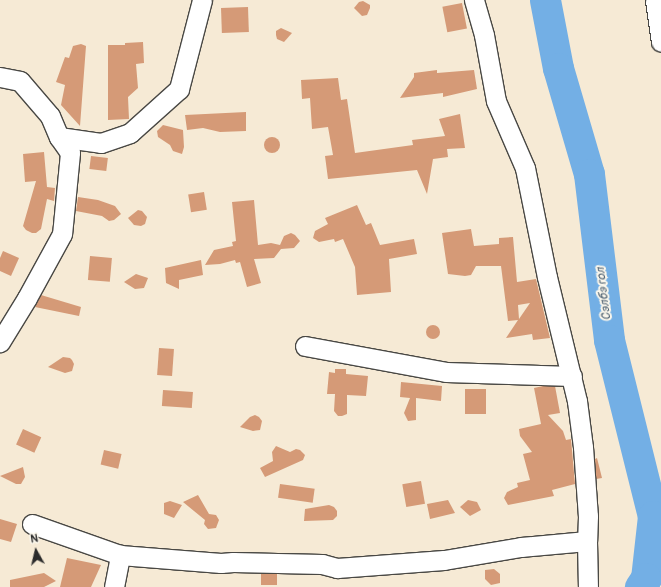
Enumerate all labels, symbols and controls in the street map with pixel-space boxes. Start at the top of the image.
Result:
water label: Сэлбэ гол [594,267,614,321]
north arrow [16,531,56,571]
text: N [30,532,39,546]

